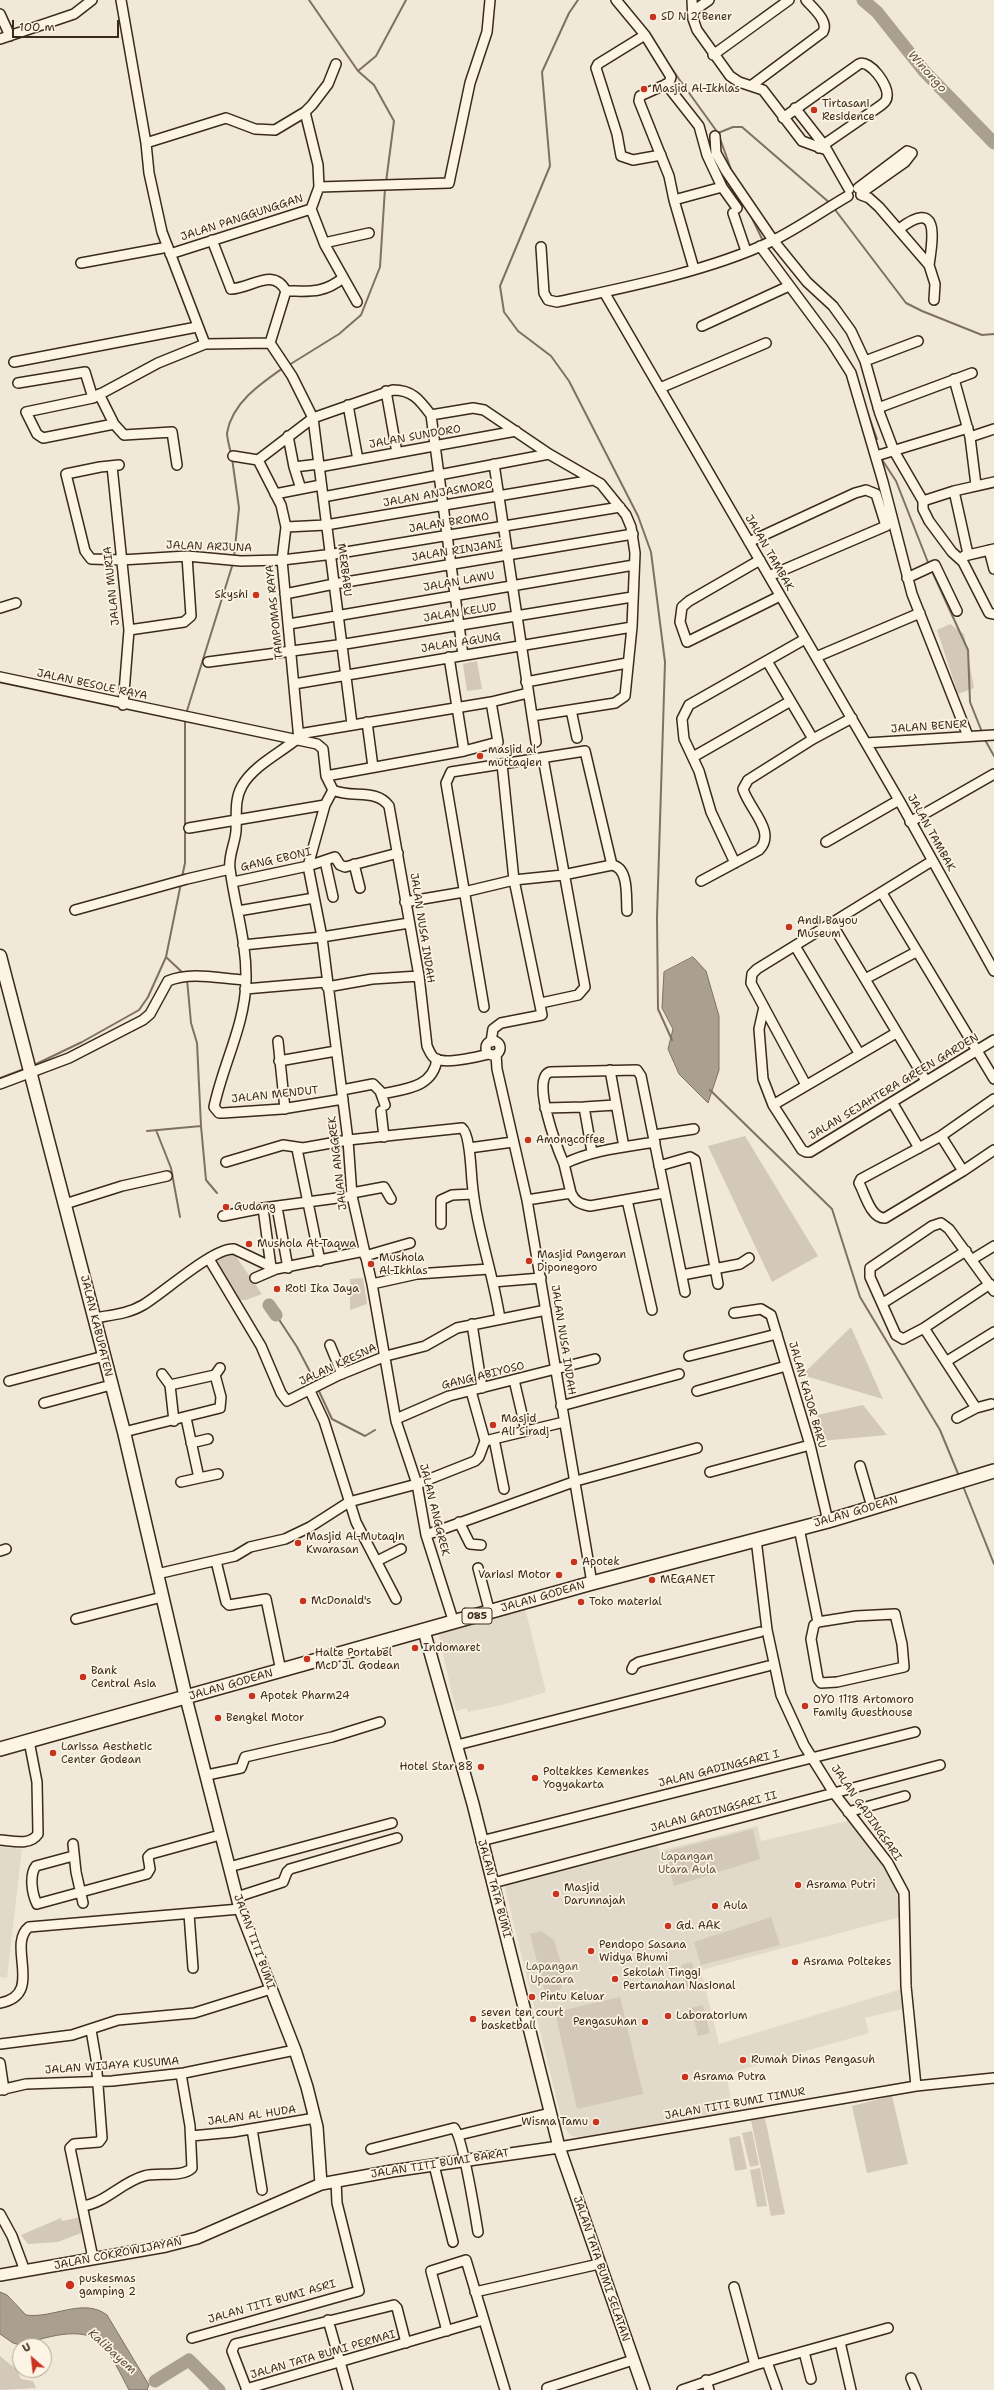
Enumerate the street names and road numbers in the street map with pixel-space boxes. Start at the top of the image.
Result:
street label: JALAN PANGGUNGGAN [179,192,305,244]
street label: JALAN SUNDORO [368,422,462,452]
street label: JALAN ANJASMORO [382,478,494,510]
street label: JALAN BROMO [408,510,490,536]
street label: JALAN TAMBAK [742,512,796,594]
street label: JALAN RINJANI [411,537,503,565]
street label: JALAN ARJUNA [166,539,252,555]
street label: MERBABU [334,543,354,597]
street label: JALAN MURIA [101,546,123,626]
street label: TAMPOMAS RAYA [263,564,287,660]
street label: JALAN LAWU [422,569,496,595]
street label: JALAN KELUD [422,601,498,625]
street label: JALAN AGUNG [420,630,502,656]
street label: JALAN BESOLE RAYA [36,667,148,703]
street label: JALAN BENER [890,718,968,736]
street label: JALAN TAMBAK [904,792,958,874]
street label: GANG EBONI [239,845,313,875]
street label: JALAN NUSA INDAH [407,872,437,984]
street label: JALAN SEJAHTERA GREEN GARDEN [807,1031,981,1143]
street label: JALAN MENDUT [231,1084,319,1106]
street label: JALAN ANGGREK [326,1115,350,1211]
street label: JALAN KABUPATEN [77,1274,115,1378]
street label: JALAN NUSA INDAH [548,1284,578,1396]
street label: JALAN KAJOR BARU [785,1340,829,1450]
street label: JALAN KRESNA [297,1341,379,1389]
street label: GANG ABIYOSO [440,1359,526,1393]
street label: JALAN ANGGREK [416,1462,452,1558]
street label: JALAN GODEAN [812,1494,900,1530]
street label: JALAN GODEAN [499,1579,587,1615]
road number: 085 [462,1608,492,1624]
street label: JALAN GODEAN [187,1667,275,1703]
street label: JALAN GADINGSARI I [657,1748,781,1790]
street label: JALAN GADINGSARI [828,1762,904,1864]
street label: JALAN GADINGSARI II [649,1789,779,1835]
street label: JALAN TATA BUMI [475,1838,513,1940]
street label: JALAN TITI BUMI [231,1893,277,1991]
street label: JALAN WIJAYA KUSUMA [44,2055,180,2077]
street label: JALAN TITI BUMI TIMUR [664,2085,806,2123]
street label: JALAN AL HUDA [207,2103,297,2129]
street label: JALAN TITI BUMI BARAT [370,2147,510,2181]
street label: JALAN TATA BUMI SELATAN [570,2195,632,2343]
street label: JALAN COKROWIJAYAN [53,2235,183,2273]
street label: JALAN TITI BUMI ASRI [207,2277,337,2327]
street label: JALAN TATA BUMI PERMAI [249,2328,397,2382]

